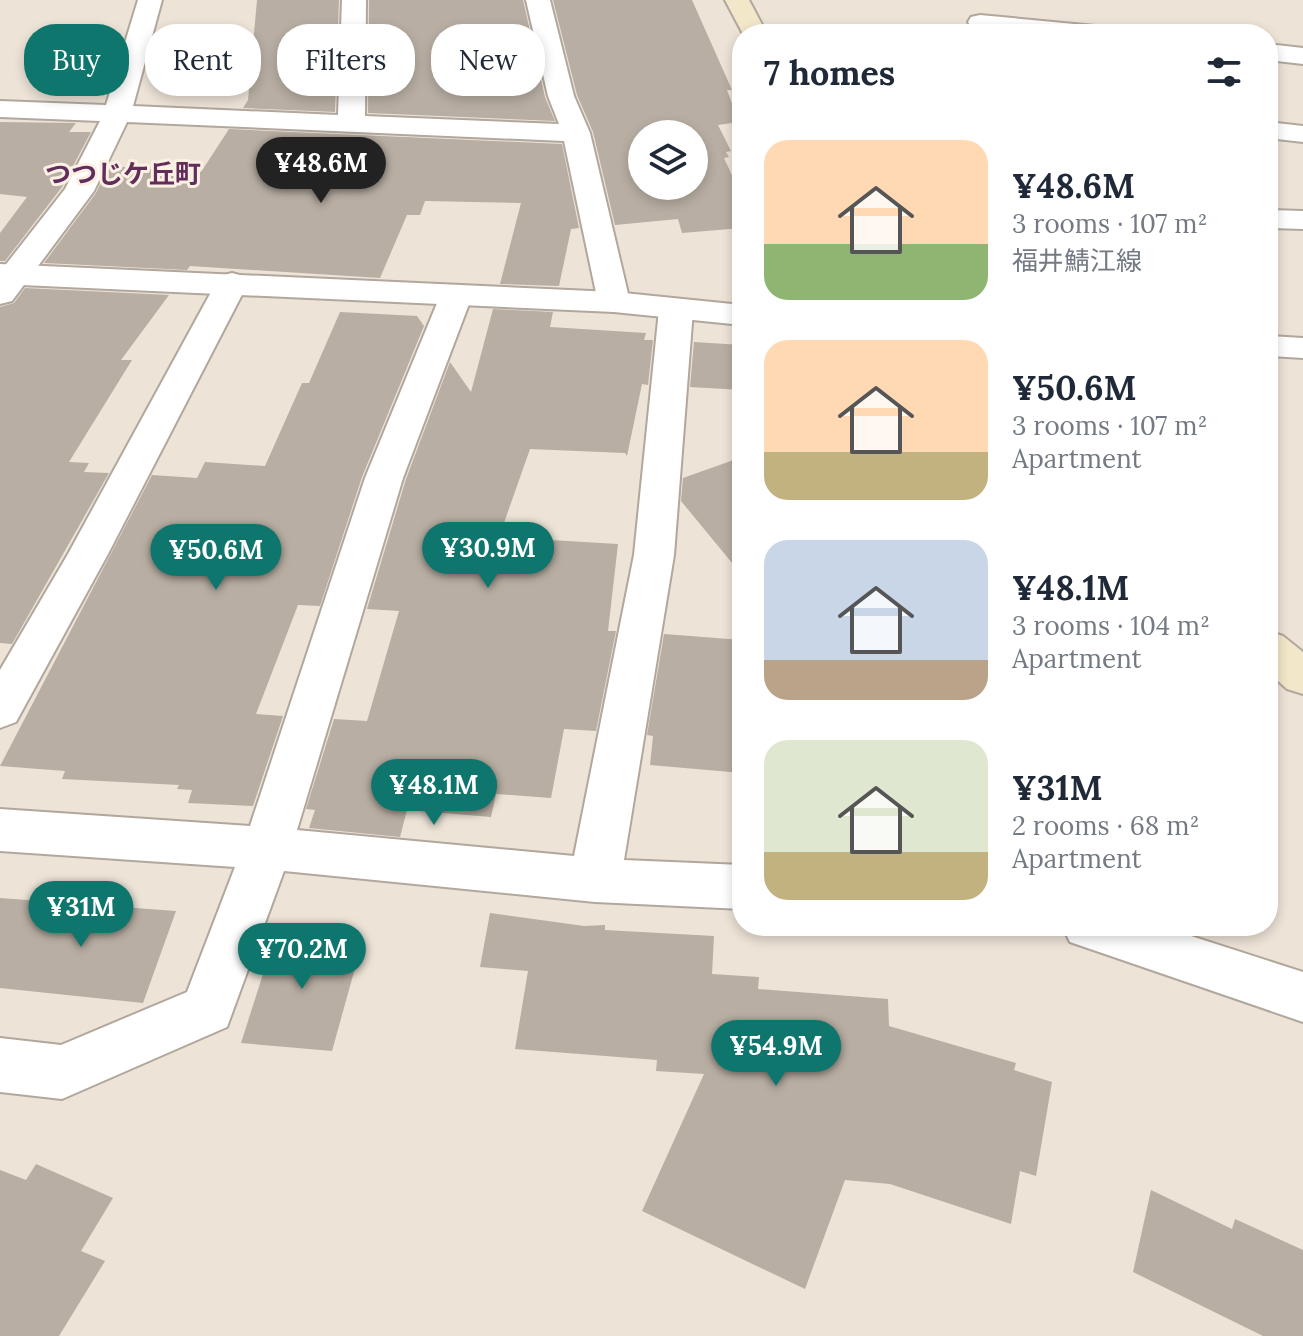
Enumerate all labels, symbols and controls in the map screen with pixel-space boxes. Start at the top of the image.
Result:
chip: Buy [24,24,129,96]
chip: Rent [145,24,261,96]
chip: Filters [277,24,415,96]
chip: New [431,24,545,96]
icon: filters [1202,50,1246,94]
text: 7 homes [764,51,895,94]
map controls [628,120,708,200]
button: layers [628,120,708,200]
pin: ¥48.6M [256,137,386,205]
text: ¥48.6M [274,146,368,179]
district label: つつじケ丘町 [45,157,201,190]
text: ¥48.6M [1012,164,1135,207]
icon: home [828,172,924,268]
text: 3 rooms · 107 m² [1012,207,1207,240]
text: 福井鯖江線 [1012,244,1142,277]
text: ¥50.6M [1012,366,1136,409]
icon: home [828,372,924,468]
text: 3 rooms · 107 m² [1012,409,1207,442]
text: Apartment [1012,442,1142,475]
pin: ¥30.9M [423,522,553,590]
pin: ¥50.6M [151,524,281,592]
text: ¥30.9M [440,531,536,564]
text: ¥50.6M [168,533,264,566]
text: ¥48.1M [1012,566,1129,609]
icon: home [828,572,924,668]
text: 3 rooms · 104 m² [1012,609,1210,642]
text: Apartment [1012,642,1142,675]
pin: ¥48.1M [369,759,499,827]
text: ¥31M [1012,766,1102,809]
text: ¥48.1M [389,768,479,801]
icon: home [828,772,924,868]
text: 2 rooms · 68 m² [1012,809,1200,842]
text: Apartment [1012,842,1142,875]
pin: ¥31M [34,881,128,949]
text: ¥31M [46,890,116,923]
pin: ¥70.2M [237,923,367,991]
text: ¥70.2M [256,932,348,965]
pin: ¥54.9M [711,1020,841,1088]
text: ¥54.9M [729,1029,823,1062]

